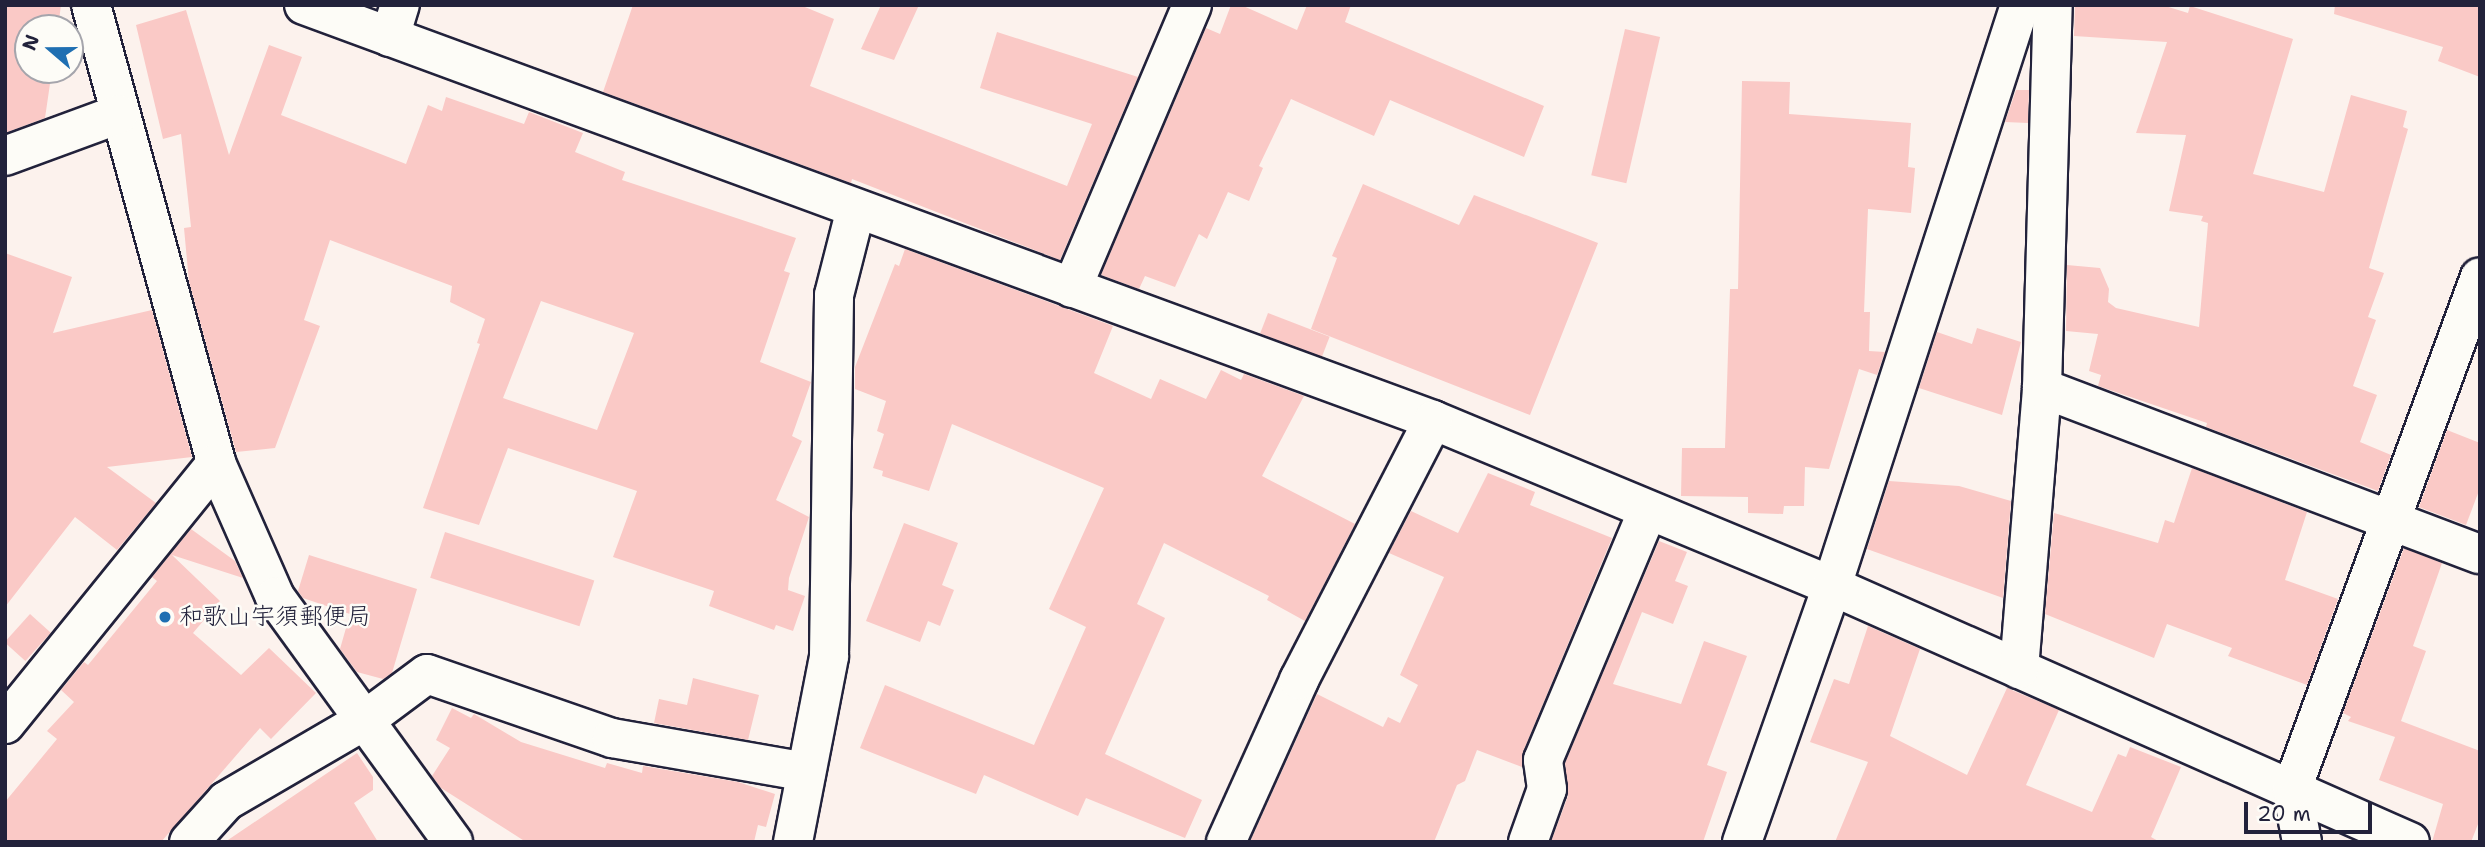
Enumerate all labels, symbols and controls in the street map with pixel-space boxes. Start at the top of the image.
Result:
north arrow [14,14,84,84]
text: N [16,31,45,54]
place label: 和歌山宇須郵便局 [179,603,371,631]
marker: 和歌山宇須郵便局 [157,609,173,625]
scale bar [2247,788,2375,832]
text: 20 m [2257,800,2311,828]

